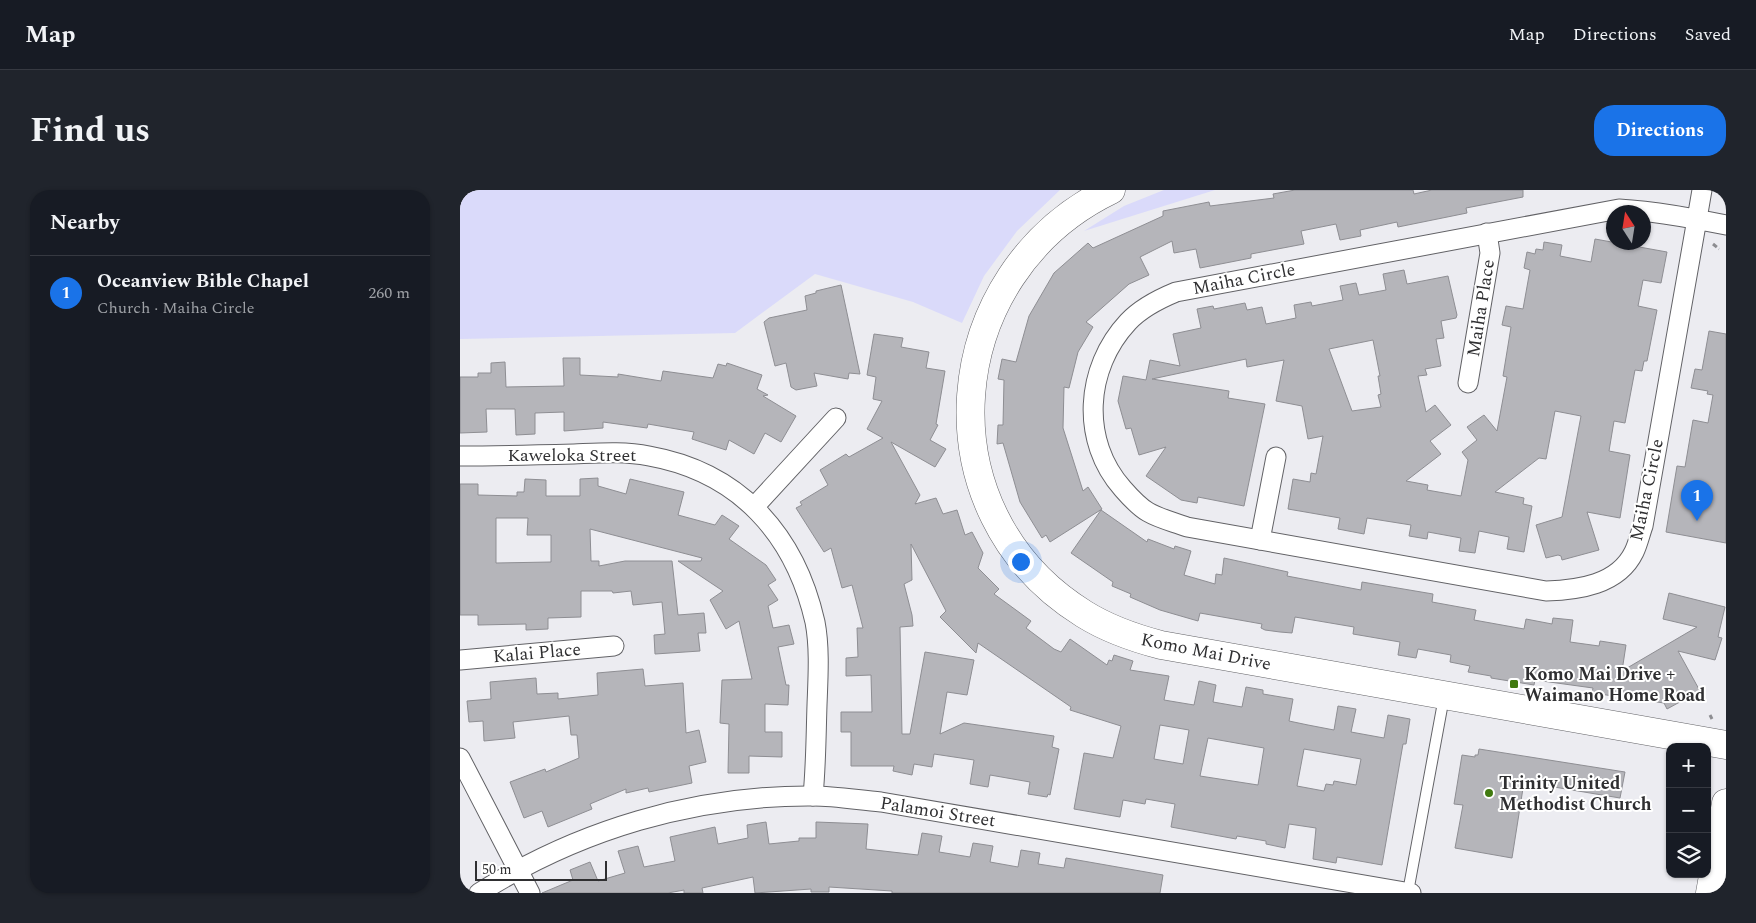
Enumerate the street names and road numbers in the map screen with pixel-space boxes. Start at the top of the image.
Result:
street label: Maiha Circle [1190,256,1298,302]
street label: Maiha Place [1460,257,1502,359]
street label: Maiha Circle [1623,436,1671,544]
street label: Kaweloka Street [508,442,636,469]
street label: Komo Mai Drive [1138,626,1274,678]
street label: Kalai Place [492,636,582,670]
street label: Palamoi Street [878,790,998,834]

